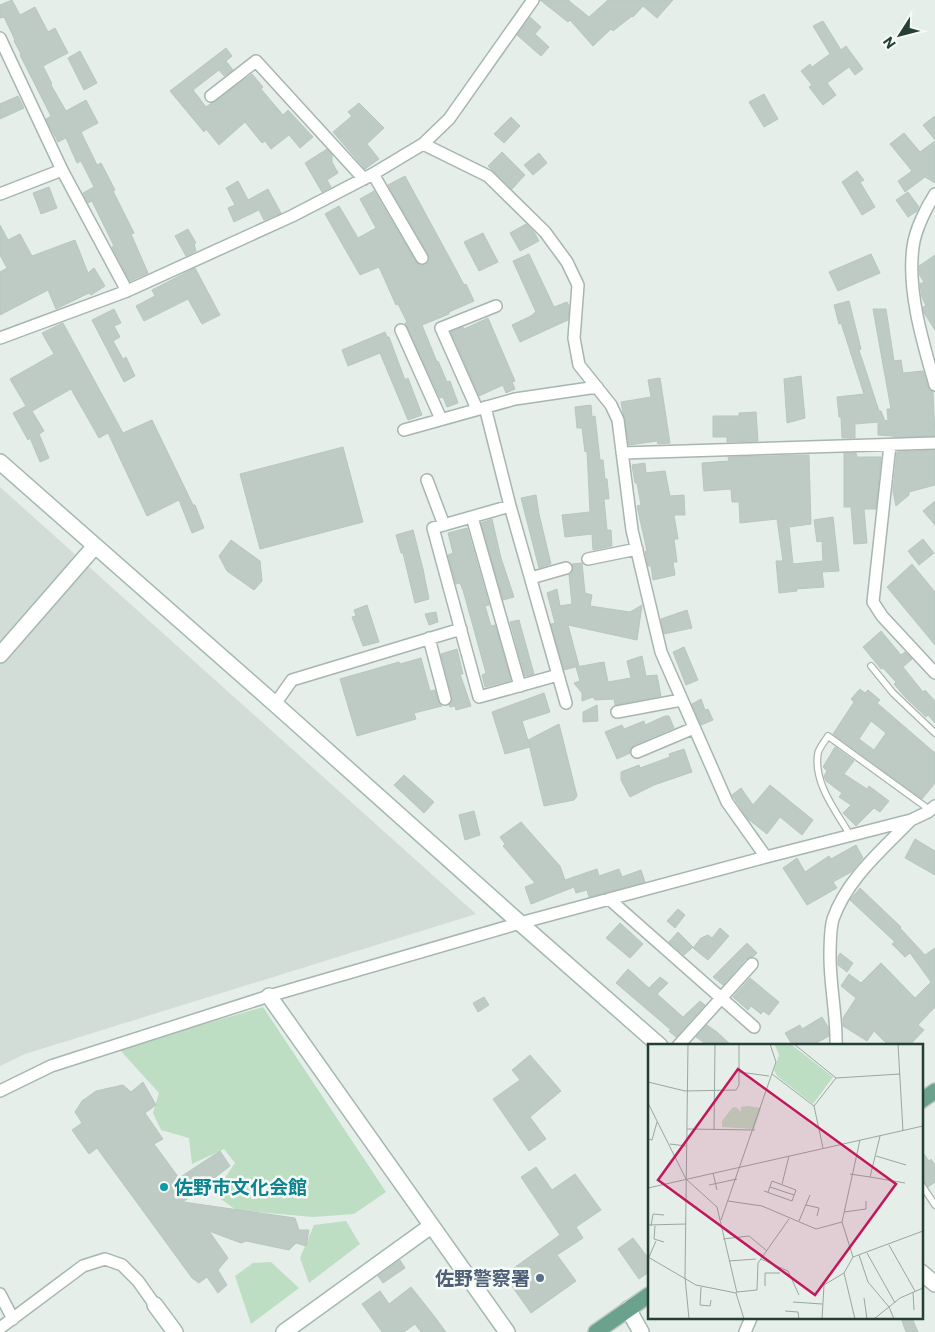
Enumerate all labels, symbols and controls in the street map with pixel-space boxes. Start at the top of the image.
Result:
north arrow [875,10,925,60]
text: N [879,34,899,52]
inset map [648,1044,922,1320]
place label: 佐野市文化会館 [174,1175,307,1198]
marker: 佐野市文化会館 [158,1181,170,1193]
place label: 佐野警察署 [435,1266,530,1289]
marker: 佐野警察署 [534,1272,546,1284]

